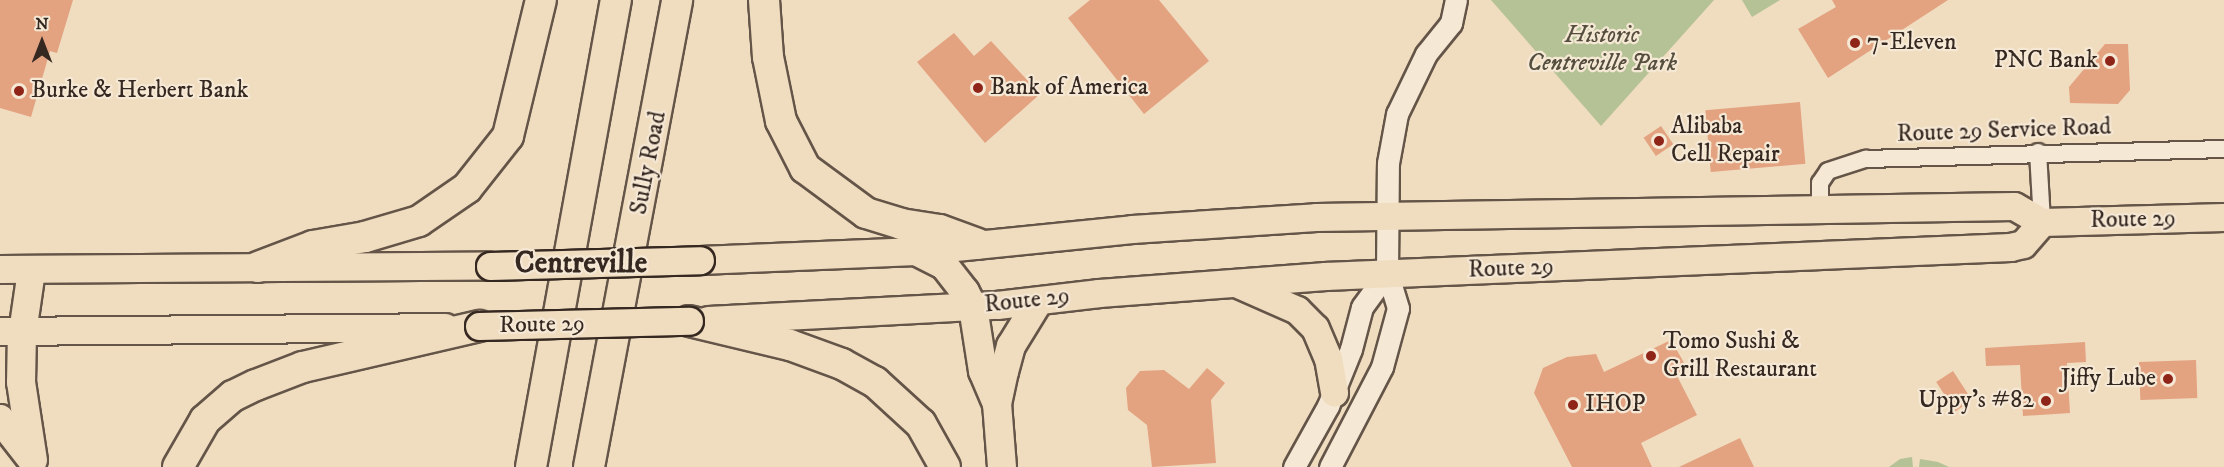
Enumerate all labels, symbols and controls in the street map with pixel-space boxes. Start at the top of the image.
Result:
north arrow [12,12,72,72]
text: N [35,14,49,34]
park label: Historic Centreville Park [1527,22,1677,78]
place label: 7-Eleven [1867,29,1956,57]
marker: 7-Eleven [1848,36,1862,50]
place label: PNC Bank [1994,47,2098,75]
marker: PNC Bank [2103,54,2117,68]
place label: Bank of America [990,74,1148,102]
place label: Burke & Herbert Bank [31,77,248,105]
marker: Bank of America [971,81,985,95]
marker: Burke & Herbert Bank [12,84,26,98]
street label: Sully Road [625,109,673,217]
place label: Alibaba Cell Repair [1671,113,1780,169]
street label: Route 29 Service Road [1896,113,2112,149]
marker: Alibaba Cell Repair [1652,134,1666,148]
street label: Route 29 [2090,205,2176,235]
district label: Centreville [515,246,647,282]
street label: Route 29 [1468,253,1554,285]
street label: Route 29 [983,282,1071,320]
street label: Route 29 [499,310,585,340]
place label: Tomo Sushi & Grill Restaurant [1663,328,1817,384]
marker: Tomo Sushi & Grill Restaurant [1644,349,1658,363]
place label: Jiffy Lube [2061,365,2156,393]
marker: Jiffy Lube [2161,372,2175,386]
place label: Uppy's #82 [1918,387,2034,415]
place label: IHOP [1585,391,1645,419]
marker: Uppy's #82 [2039,394,2053,408]
marker: IHOP [1566,398,1580,412]

